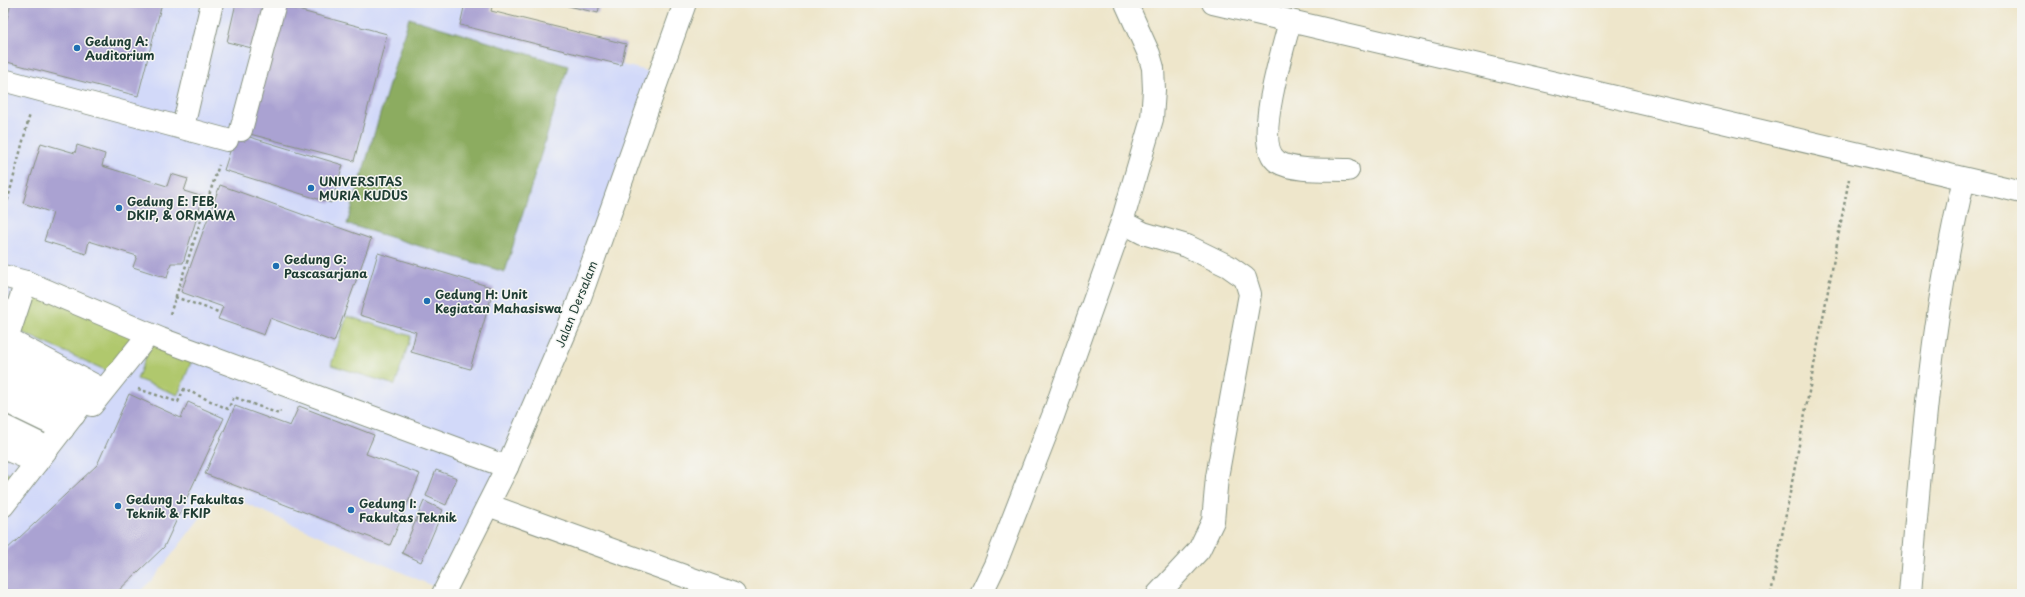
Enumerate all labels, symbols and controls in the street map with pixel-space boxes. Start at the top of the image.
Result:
place label: Gedung A: Auditorium [85,32,155,64]
marker: Gedung A: Auditorium [72,43,82,53]
place label: UNIVERSITAS MURIA KUDUS [319,172,408,204]
marker: UNIVERSITAS MURIA KUDUS [306,183,316,193]
place label: Gedung E: FEB, DKIP, & ORMAWA [127,192,236,224]
marker: Gedung E: FEB, DKIP, & ORMAWA [114,203,124,213]
place label: Gedung G: Pascasarjana [284,250,368,282]
street label: Jalan Dersalam [550,258,602,350]
marker: Gedung G: Pascasarjana [271,261,281,271]
place label: Gedung H: Unit Kegiatan Mahasiswa [435,285,563,317]
marker: Gedung H: Unit Kegiatan Mahasiswa [422,296,432,306]
place label: Gedung J: Fakultas Teknik & FKIP [126,490,244,522]
place label: Gedung I: Fakultas Teknik [359,494,457,526]
marker: Gedung J: Fakultas Teknik & FKIP [113,501,123,511]
marker: Gedung I: Fakultas Teknik [346,505,356,515]

